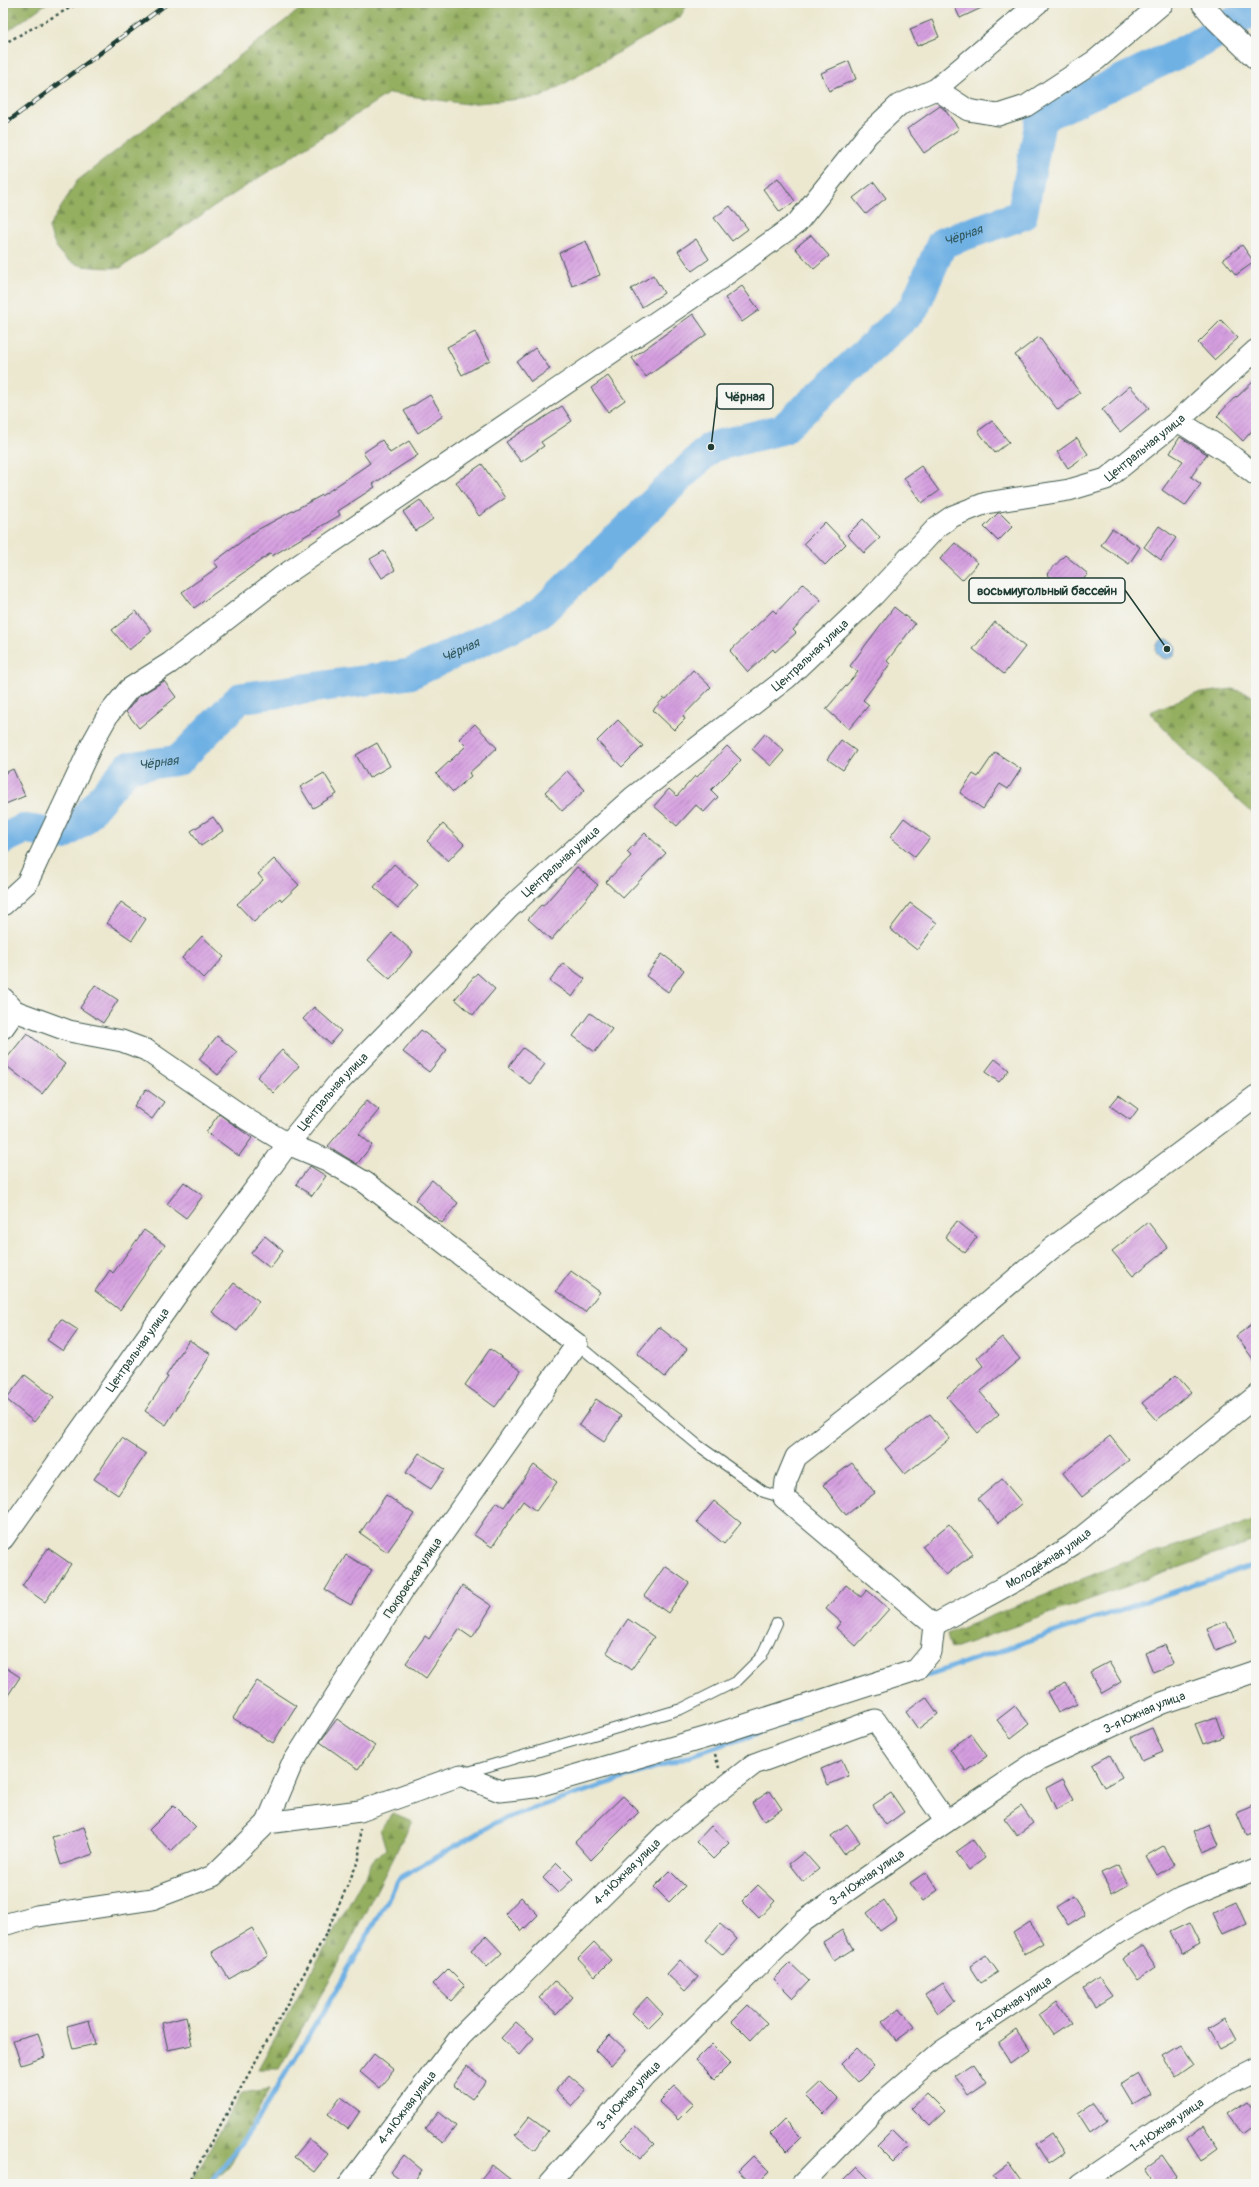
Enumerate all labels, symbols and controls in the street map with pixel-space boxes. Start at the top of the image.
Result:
water label: Чёрная [942,221,986,250]
callout: Чёрная [717,384,773,409]
text: Чёрная [725,389,765,405]
street label: Центральная улица [1101,410,1189,485]
callout: восьмиугольный бассейн [969,578,1125,603]
text: восьмиугольный бассейн [977,583,1117,599]
street label: Центральная улица [769,616,852,695]
water label: Чёрная [439,634,484,666]
water label: Чёрная [138,752,181,773]
street label: Центральная улица [519,823,603,900]
street label: Центральная улица [294,1049,371,1134]
street label: Центральная улица [103,1305,173,1395]
street label: Молодёжная улица [1003,1525,1094,1592]
street label: Покровская улица [381,1535,446,1621]
street label: 3-я Южная улица [1101,1688,1187,1737]
street label: 4-я Южная улица [590,1835,664,1908]
street label: 3-я Южная улица [826,1846,907,1909]
street label: 2-я Южная улица [973,1973,1054,2034]
street label: 3-я Южная улица [593,2057,664,2133]
street label: 4-я Южная улица [374,2067,440,2147]
street label: 1-я Южная улица [1127,2095,1207,2156]

